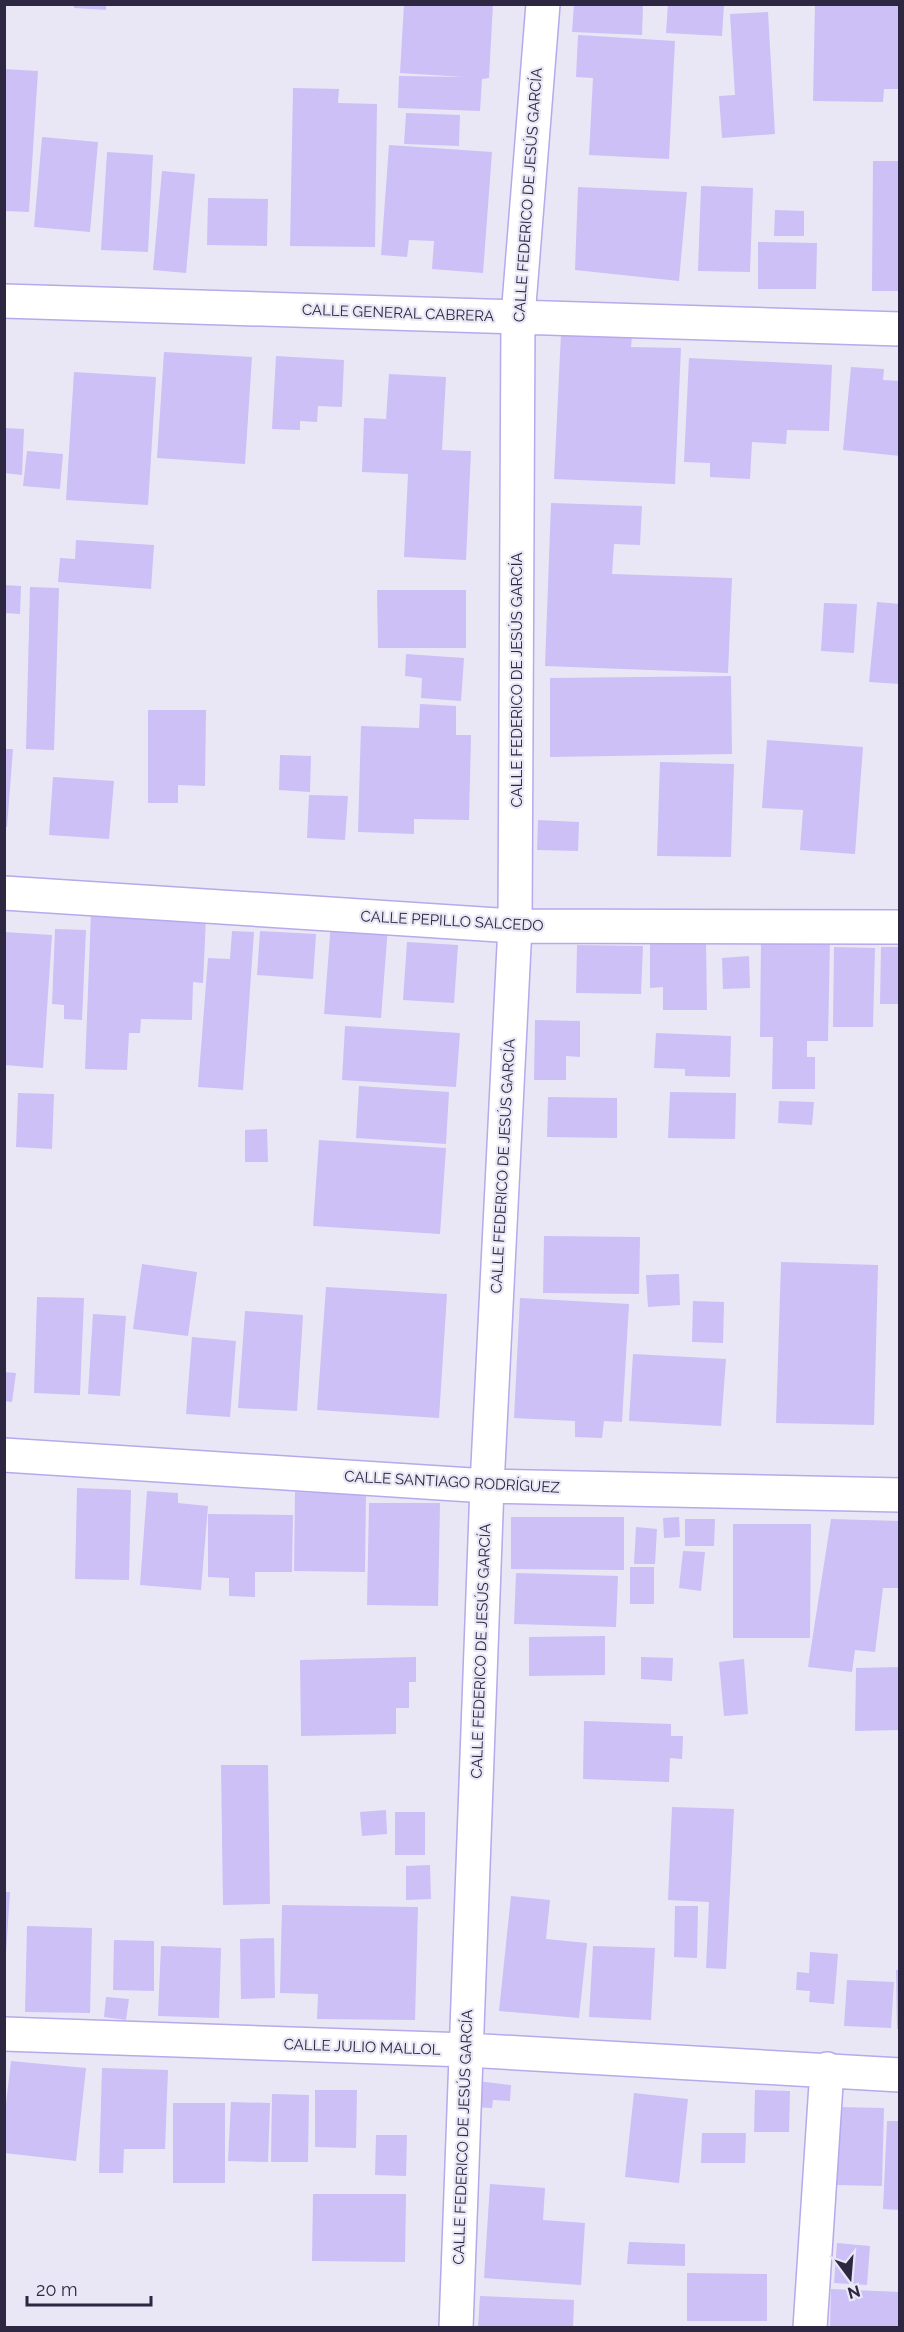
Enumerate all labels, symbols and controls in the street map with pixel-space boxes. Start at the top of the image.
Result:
street label: CALLE FEDERICO DE JESÚS GARCÍA [510,67,546,323]
street label: CALLE GENERAL CABRERA [302,301,494,325]
street label: CALLE FEDERICO DE JESÚS GARCÍA [508,552,526,808]
street label: CALLE PEPILLO SALCEDO [360,907,544,935]
street label: CALLE FEDERICO DE JESÚS GARCÍA [487,1038,519,1294]
street label: CALLE SANTIAGO RODRÍGUEZ [344,1467,560,1497]
street label: CALLE FEDERICO DE JESÚS GARCÍA [468,1523,494,1779]
street label: CALLE FEDERICO DE JESÚS GARCÍA [450,2009,476,2265]
street label: CALLE JULIO MALLOL [283,2035,441,2059]
north arrow [820,2248,880,2308]
scale bar [27,2269,152,2307]
text: 20 m [36,2279,78,2300]
text: N [846,2281,862,2303]

